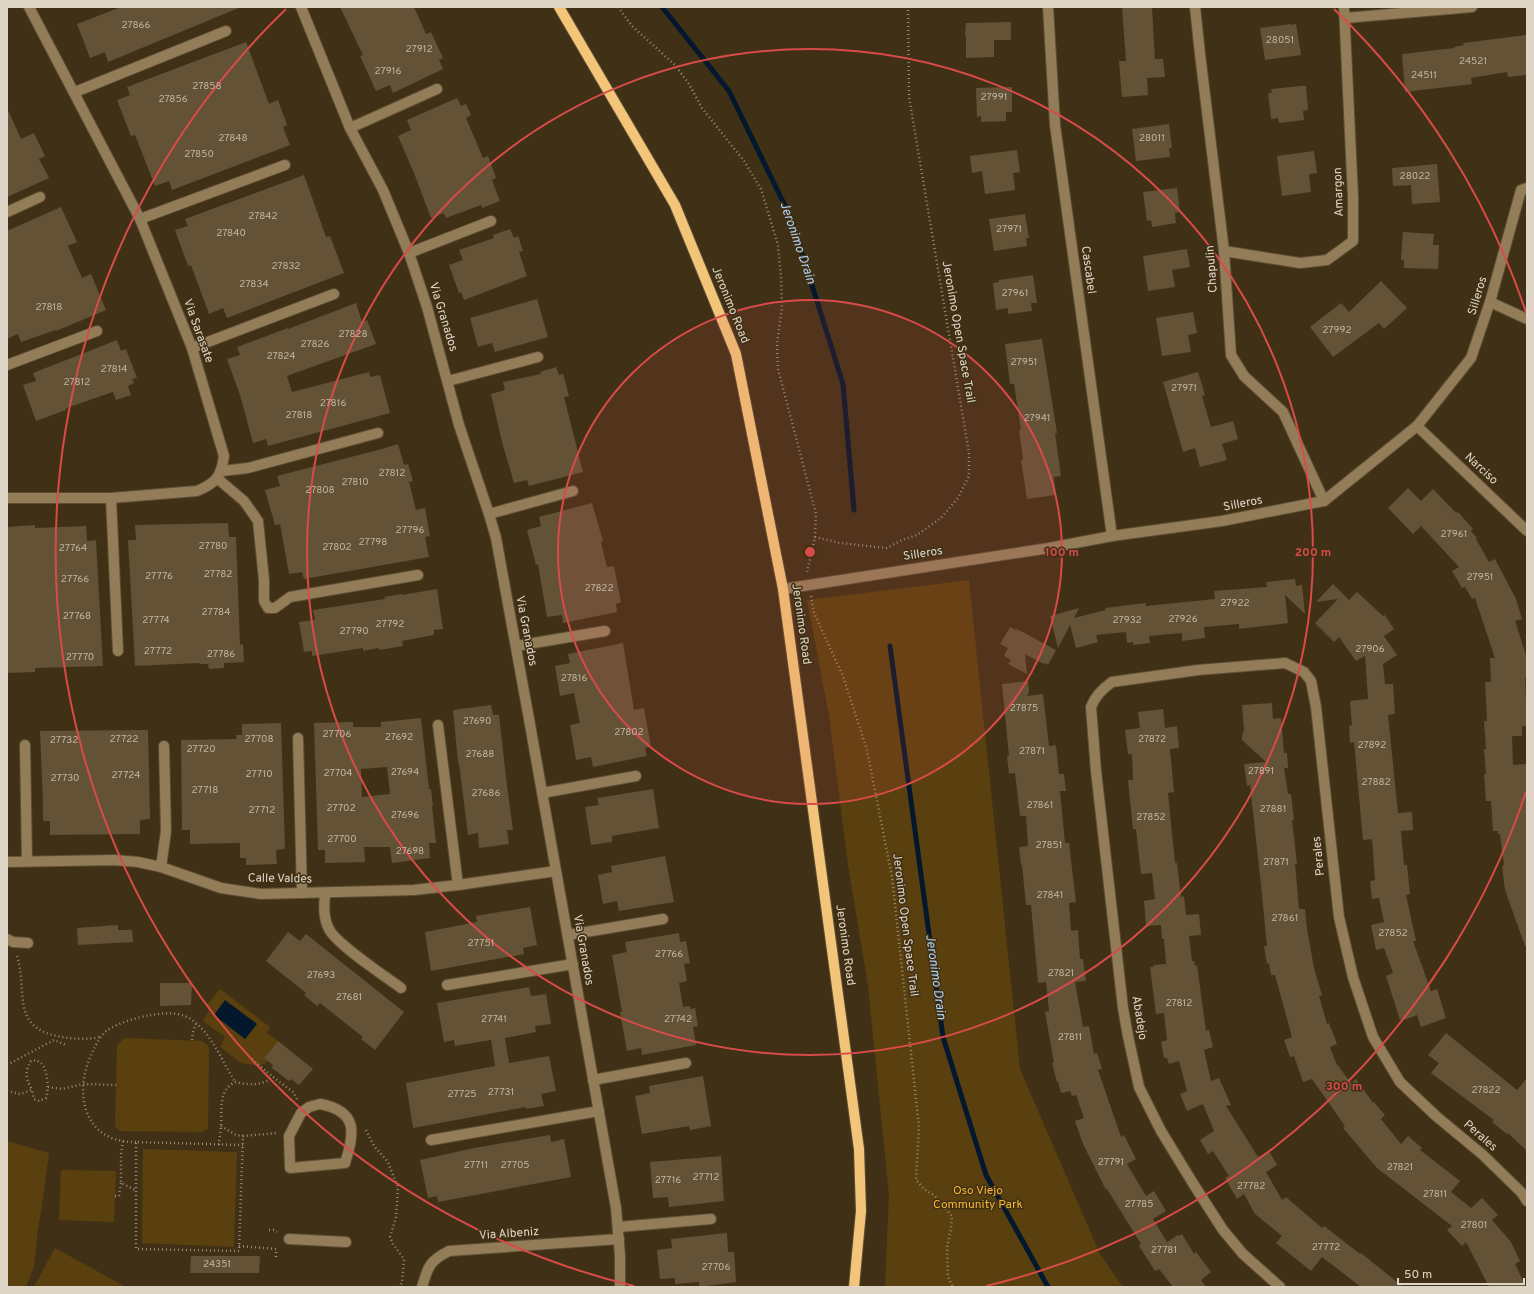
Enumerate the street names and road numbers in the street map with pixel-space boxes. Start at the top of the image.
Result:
street label: Amargon [1330,167,1348,217]
street label: Cascabel [1077,245,1099,295]
street label: Chapulin [1202,245,1222,293]
street label: Jeronimo Open Space Trail [938,260,978,404]
street label: Jeronimo Road [707,264,753,346]
street label: Silleros [1465,275,1491,317]
street label: Via Granados [425,281,461,353]
street label: Via Sarasate [179,297,217,365]
street label: Narciso [1461,449,1501,489]
street label: Silleros [1222,492,1264,516]
street label: Silleros [902,543,944,565]
street label: Jeronimo Road [787,582,815,666]
street label: Via Granados [511,594,541,668]
street label: Perales [1309,835,1329,877]
street label: Jeronimo Open Space Trail [888,852,922,998]
street label: Calle Valdes [248,870,312,888]
street label: Jeronimo Road [831,903,859,987]
street label: Via Granados [569,913,597,987]
street label: Abadejo [1128,995,1150,1042]
street label: Perales [1460,1117,1500,1155]
street label: Via Albeniz [478,1224,540,1244]

